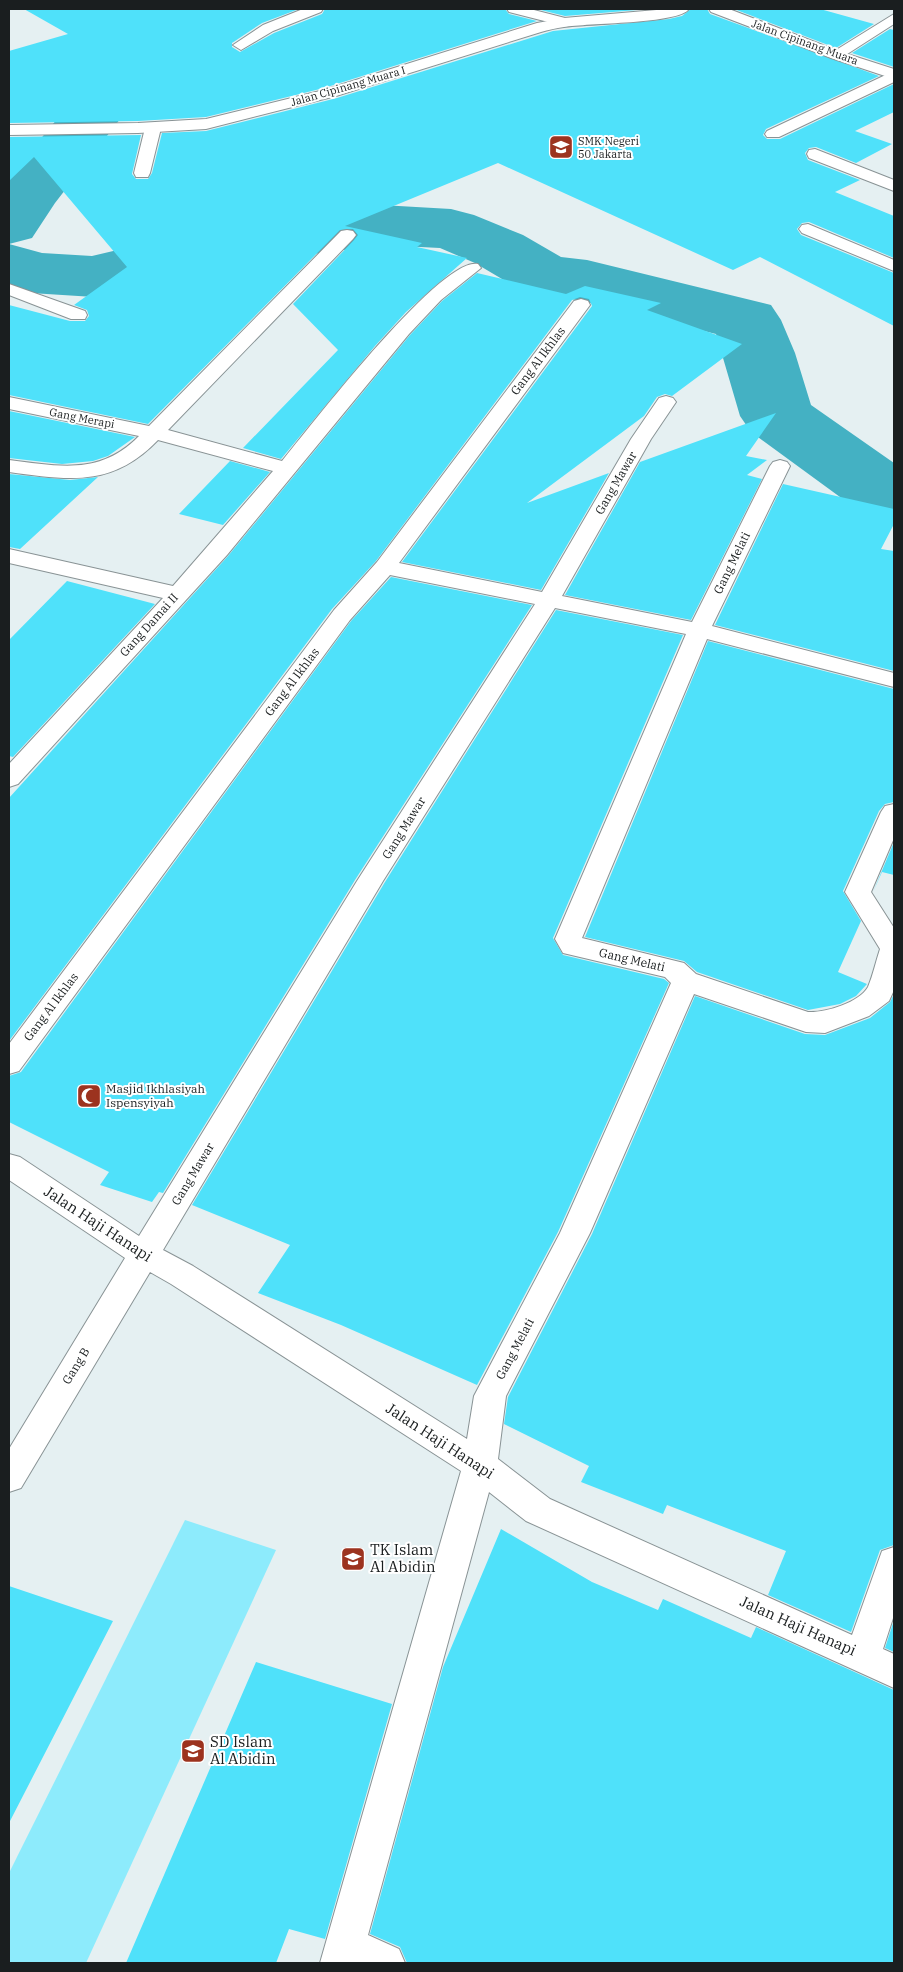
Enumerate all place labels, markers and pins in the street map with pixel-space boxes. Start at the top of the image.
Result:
school or university icon: SMK Negeri 50 Jakarta [548,134,574,160]
place label: SMK Negeri 50 Jakarta [578,134,639,161]
place label: Masjid Ikhlasiyah Ispensyiyah [106,1081,206,1110]
mosque icon: Masjid Ikhlasiyah Ispensyiyah [76,1083,102,1109]
place label: TK Islam Al Abidin [370,1540,436,1576]
school or university icon: TK Islam Al Abidin [340,1546,366,1572]
place label: SD Islam Al Abidin [210,1732,276,1768]
school or university icon: SD Islam Al Abidin [180,1738,206,1764]

